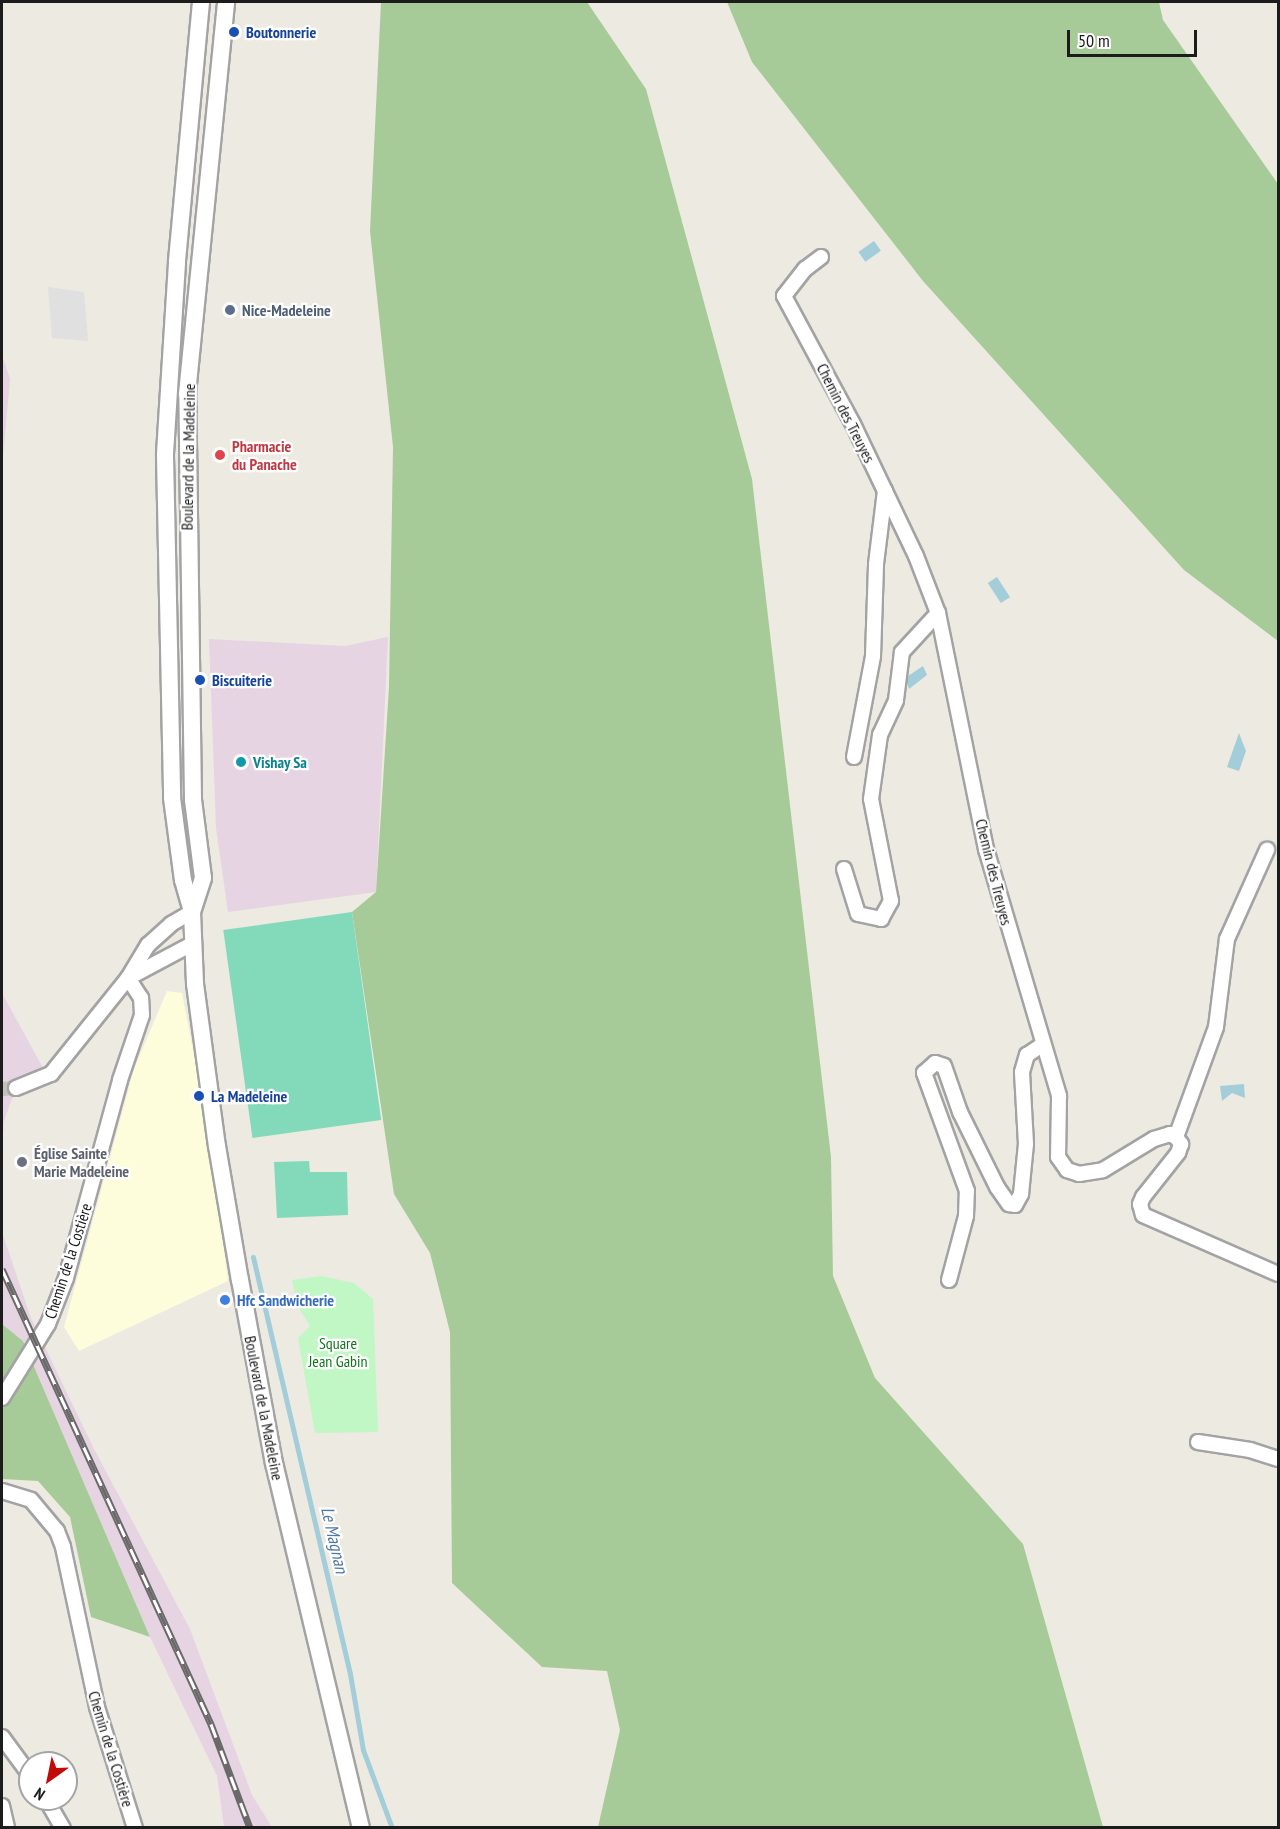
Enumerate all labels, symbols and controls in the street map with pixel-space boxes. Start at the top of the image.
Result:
scale bar [1070,18,1200,56]
place label: Boutonnerie [246,22,316,42]
marker: Boutonnerie [227,25,241,39]
text: 50 m [1078,29,1110,52]
place label: Nice-Madeleine [242,300,331,320]
marker: Nice-Madeleine [223,303,237,317]
street label: Chemin des Treuyes [813,360,879,466]
street label: Boulevard de la Madeleine [177,383,199,531]
place label: Pharmacie du Panache [232,436,297,474]
marker: Pharmacie du Panache [213,448,227,462]
place label: Biscuiterie [212,670,272,690]
marker: Biscuiterie [193,673,207,687]
place label: Vishay Sa [253,752,307,772]
marker: Vishay Sa [234,755,248,769]
street label: Chemin des Treuyes [971,817,1017,927]
place label: La Madeleine [211,1086,287,1106]
marker: La Madeleine [192,1089,206,1103]
place label: Église Sainte Marie Madeleine [34,1143,129,1181]
marker: Église Sainte Marie Madeleine [15,1155,29,1169]
street label: Chemin de la Costière [40,1201,96,1321]
place label: Hfc Sandwicherie [237,1290,335,1310]
marker: Hfc Sandwicherie [218,1293,232,1307]
park label: Square Jean Gabin [309,1333,367,1371]
street label: Boulevard de la Madeleine [241,1334,287,1482]
water label: Le Magnan [316,1505,352,1575]
street label: Chemin de la Costière [84,1689,138,1809]
north arrow [18,1751,78,1811]
text: N [30,1784,48,1805]

